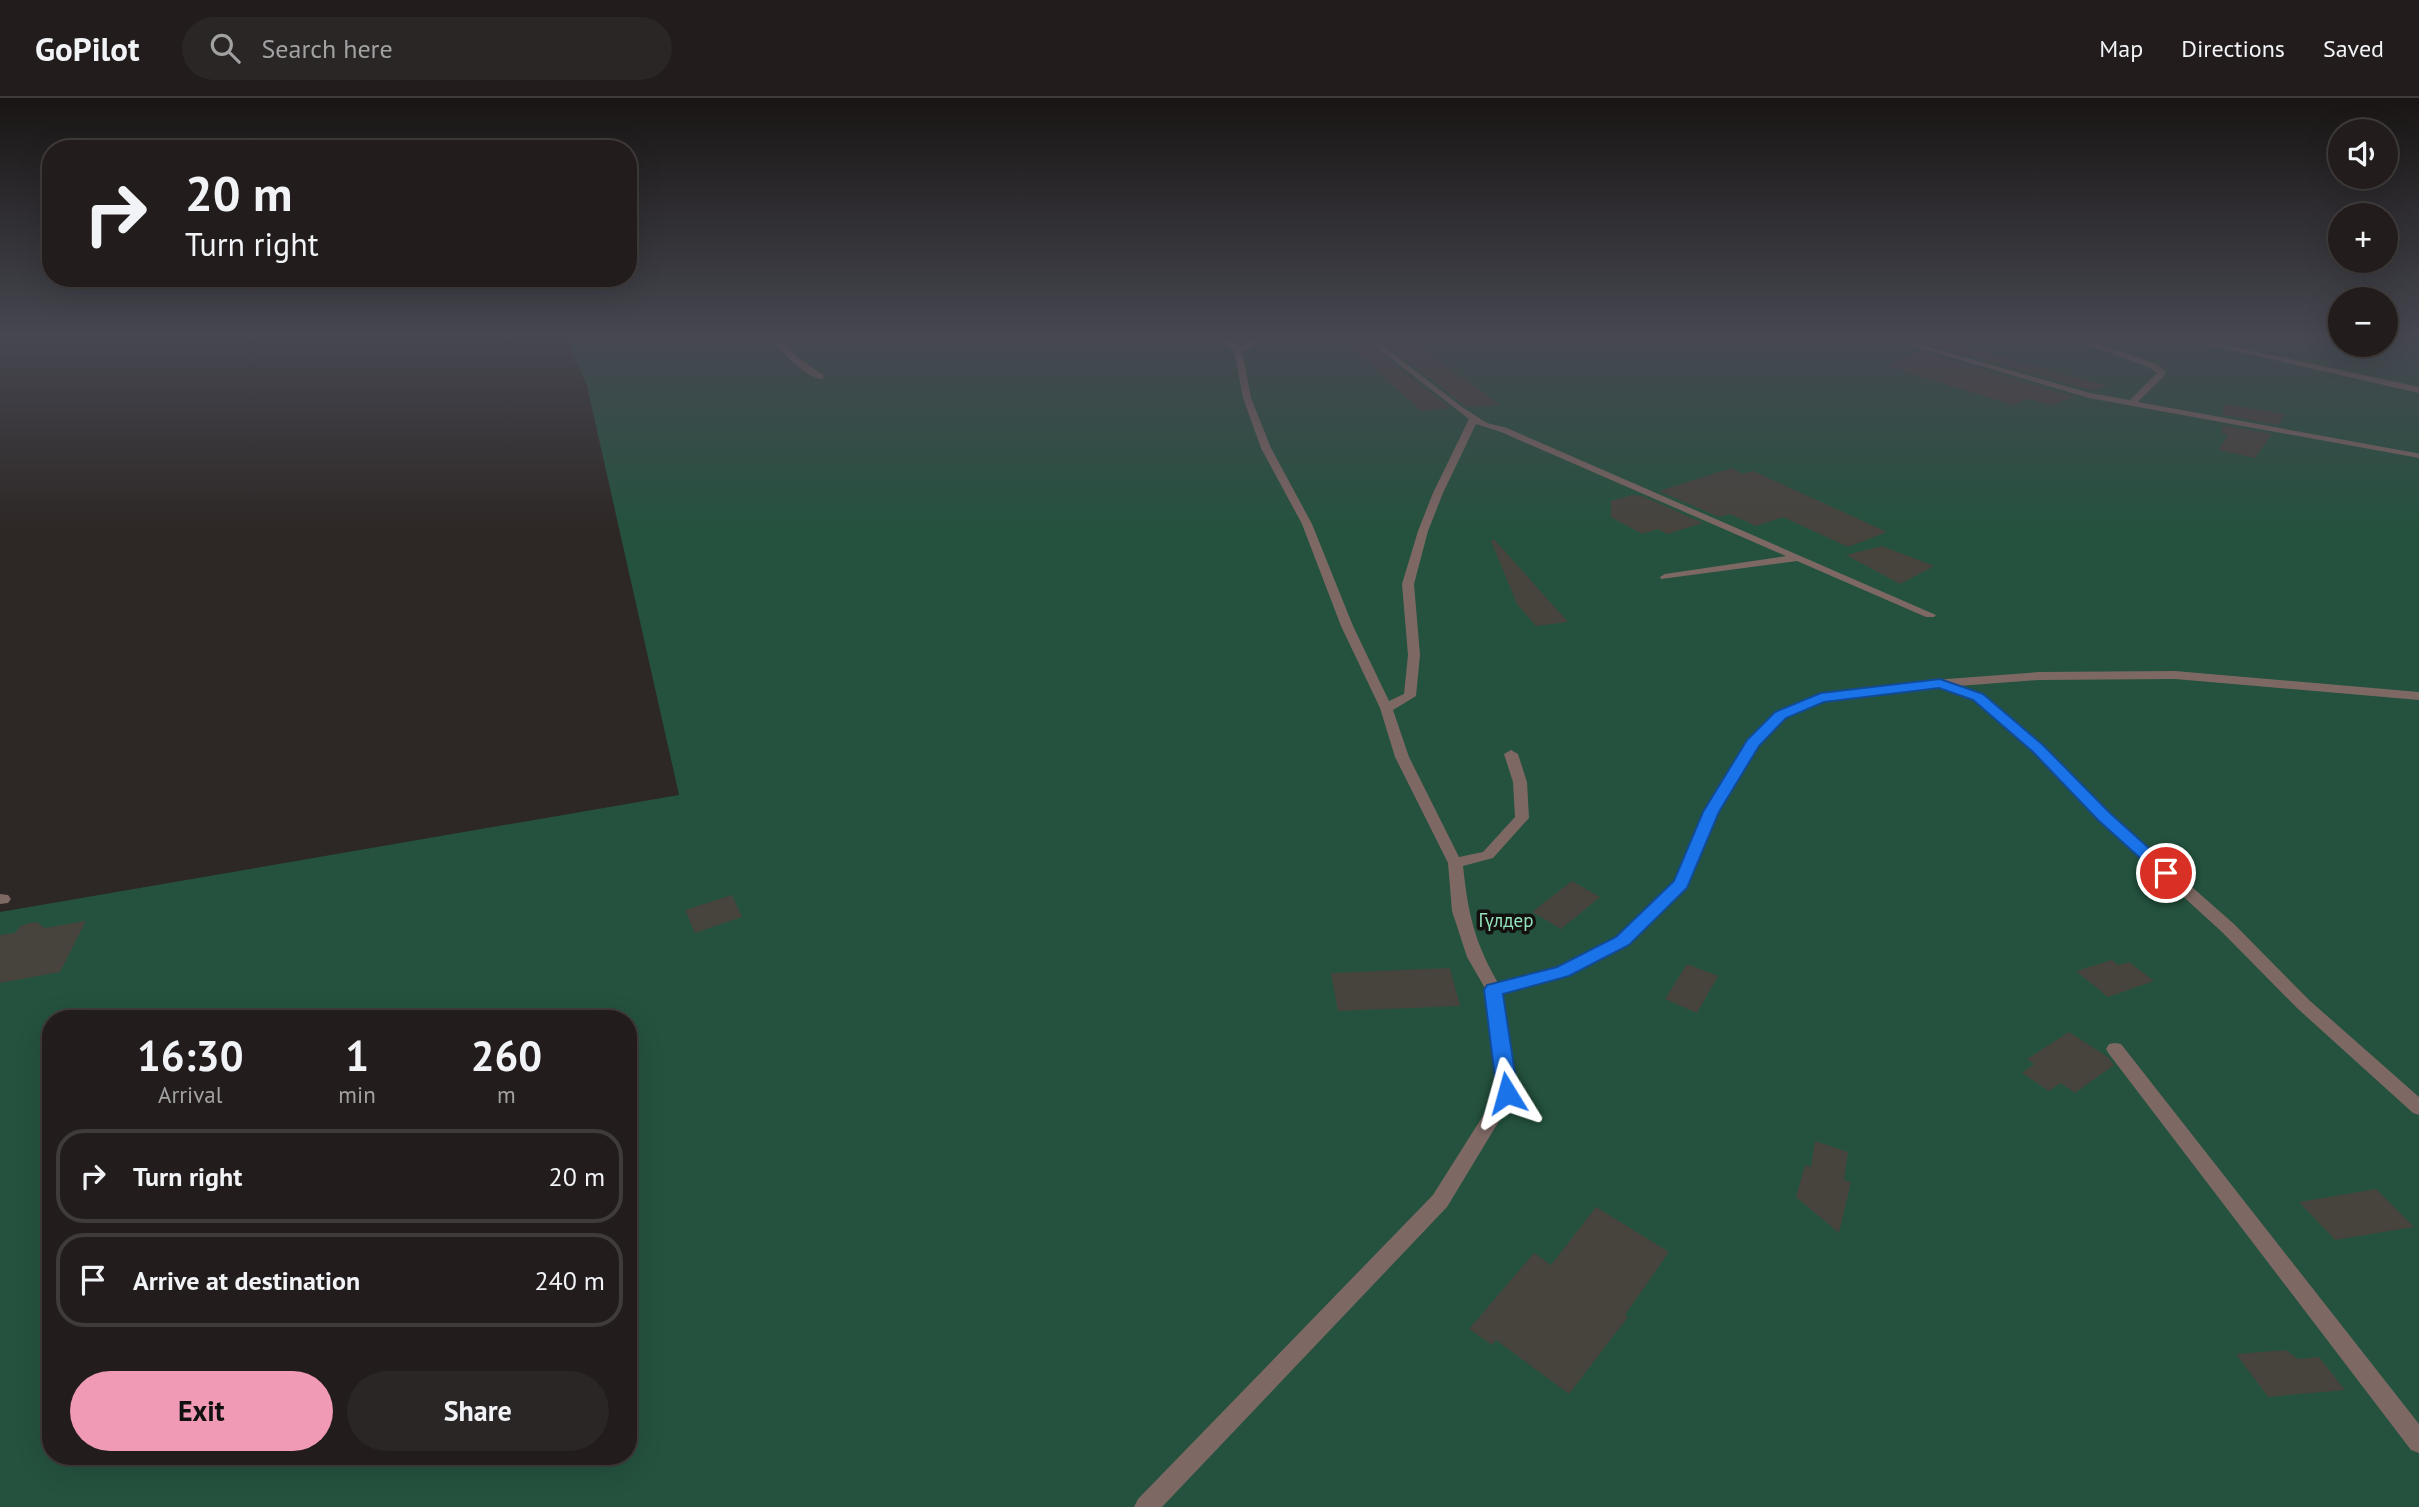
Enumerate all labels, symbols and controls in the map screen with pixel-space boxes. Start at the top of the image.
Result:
search box [182,17,672,80]
text: GoPilot [35,27,140,70]
icon: search [206,29,244,67]
text: Search here [262,32,393,65]
text: Map [2099,33,2143,64]
text: Directions [2181,33,2285,64]
text: Saved [2323,33,2384,64]
map controls [2328,119,2398,357]
button: sound [2328,119,2398,189]
text: 20 m [185,161,292,225]
icon: right [70,168,161,259]
button: + [2328,203,2398,273]
text: Turn right [185,223,319,265]
button: − [2328,287,2398,357]
pin [2136,843,2196,903]
icon: arrive [2147,854,2185,892]
park label: Гүлдер [1478,908,1534,932]
text: 16:30 [137,1028,243,1083]
text: 1 [345,1028,369,1083]
text: 260 [471,1028,542,1083]
position arrow [1470,1056,1544,1130]
text: Arrival [158,1080,222,1109]
text: min [338,1080,376,1109]
text: m [497,1080,516,1109]
icon: right [74,1157,112,1195]
text: Turn right [133,1160,242,1193]
text: 20 m [549,1160,605,1193]
icon: arrive [74,1261,112,1299]
text: Arrive at destination [133,1264,360,1297]
text: 240 m [534,1264,605,1297]
button: Exit [70,1371,333,1451]
button: Share [347,1371,609,1451]

